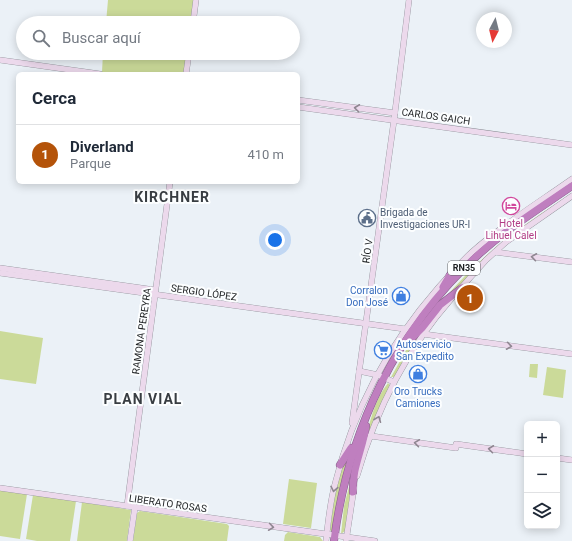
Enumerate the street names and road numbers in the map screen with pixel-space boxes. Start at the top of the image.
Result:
street label: CARLOS GAICH [401,106,471,127]
street label: RÍO V [359,237,375,264]
road number: RN35 [448,261,480,275]
street label: SERGIO LÓPEZ [170,281,238,303]
street label: RAMONA PEREYRA [130,287,153,375]
street label: LIBERATO ROSAS [128,493,208,514]

